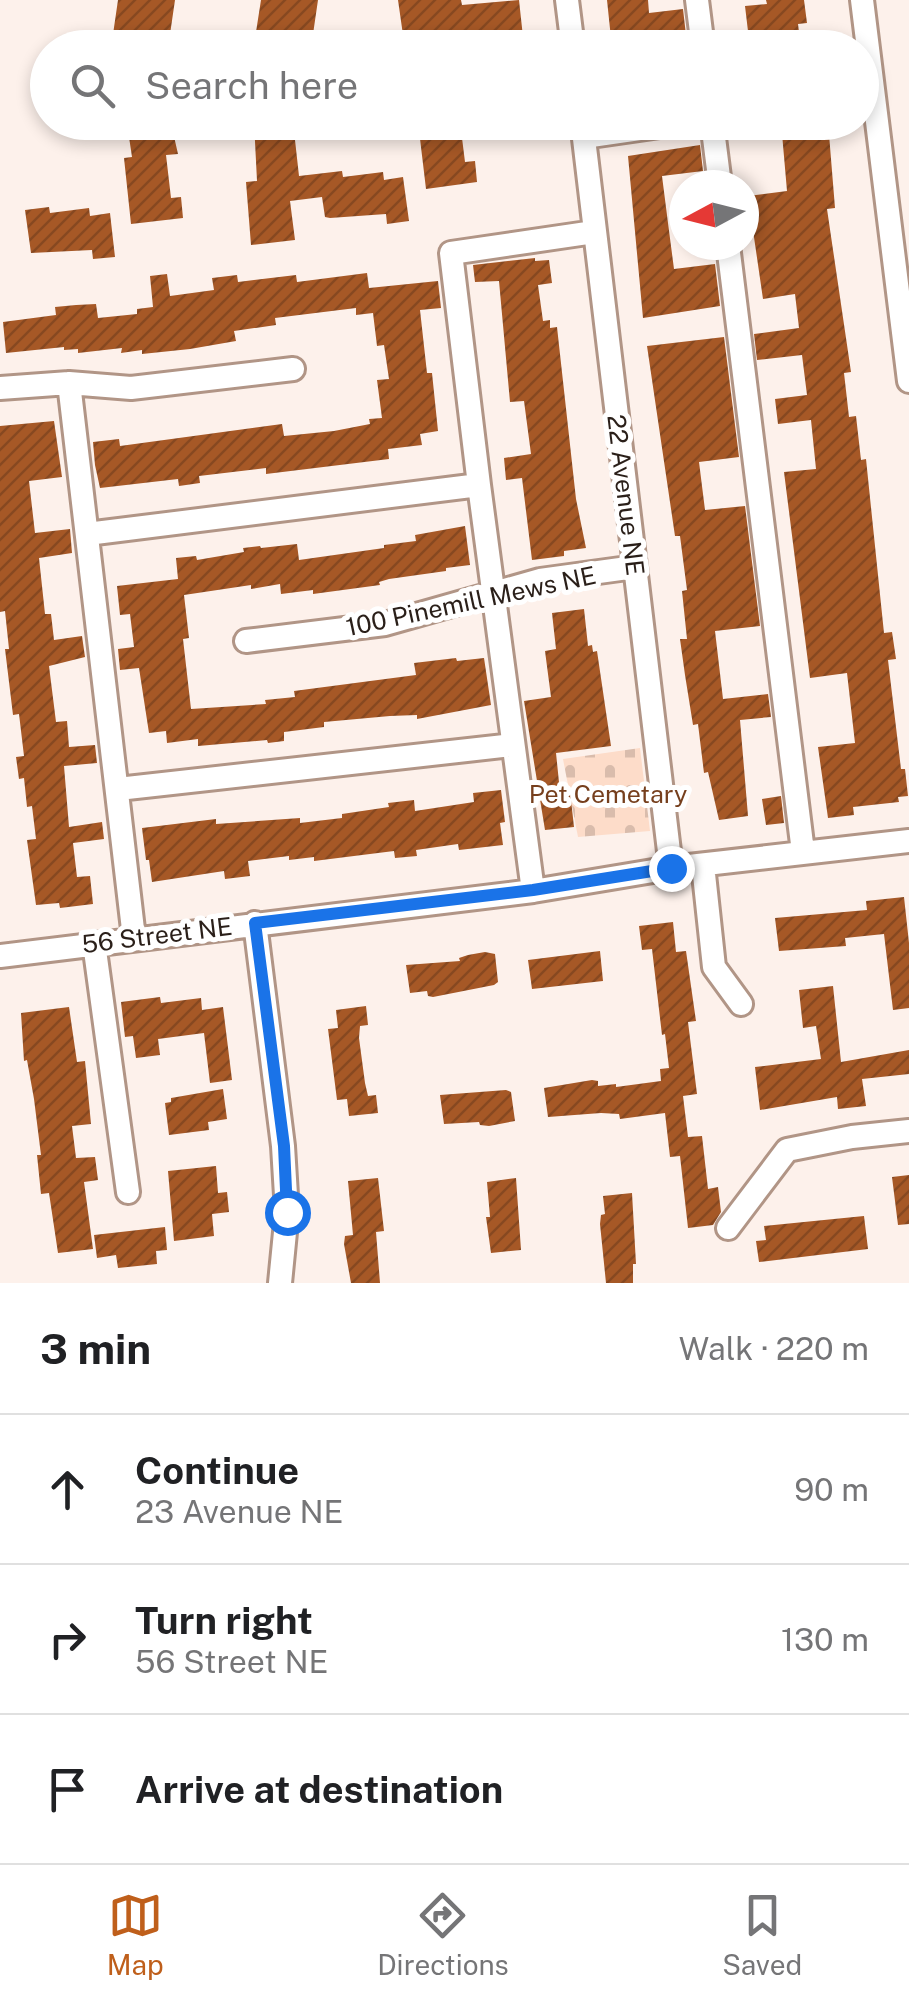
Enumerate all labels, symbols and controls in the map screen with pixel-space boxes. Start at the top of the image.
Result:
search box [30,30,879,140]
icon: search [65,58,120,113]
text: Search here [145,63,358,108]
north arrow [669,170,759,260]
street label: 22 Avenue NE [601,413,651,577]
street label: 100 Pinemill Mews NE [343,560,599,642]
park label: Pet Cemetary [529,779,687,809]
route end [649,846,695,892]
street label: 56 Street NE [80,911,234,959]
route start [265,1190,311,1236]
text: 3 min [40,1324,151,1373]
text: Walk · 220 m [679,1330,869,1367]
text: Continue [135,1448,299,1493]
icon: ahead [40,1462,95,1517]
text: 90 m [794,1471,869,1508]
text: 23 Avenue NE [135,1493,343,1530]
text: Turn right [135,1598,313,1643]
icon: right [40,1612,95,1667]
text: 130 m [781,1621,869,1658]
text: 56 Street NE [135,1643,328,1680]
icon: arrive [40,1762,95,1817]
text: Arrive at destination [135,1767,503,1812]
tab: Map [107,1888,164,1981]
tab: Directions [377,1888,509,1981]
tab: Saved [722,1888,802,1981]

